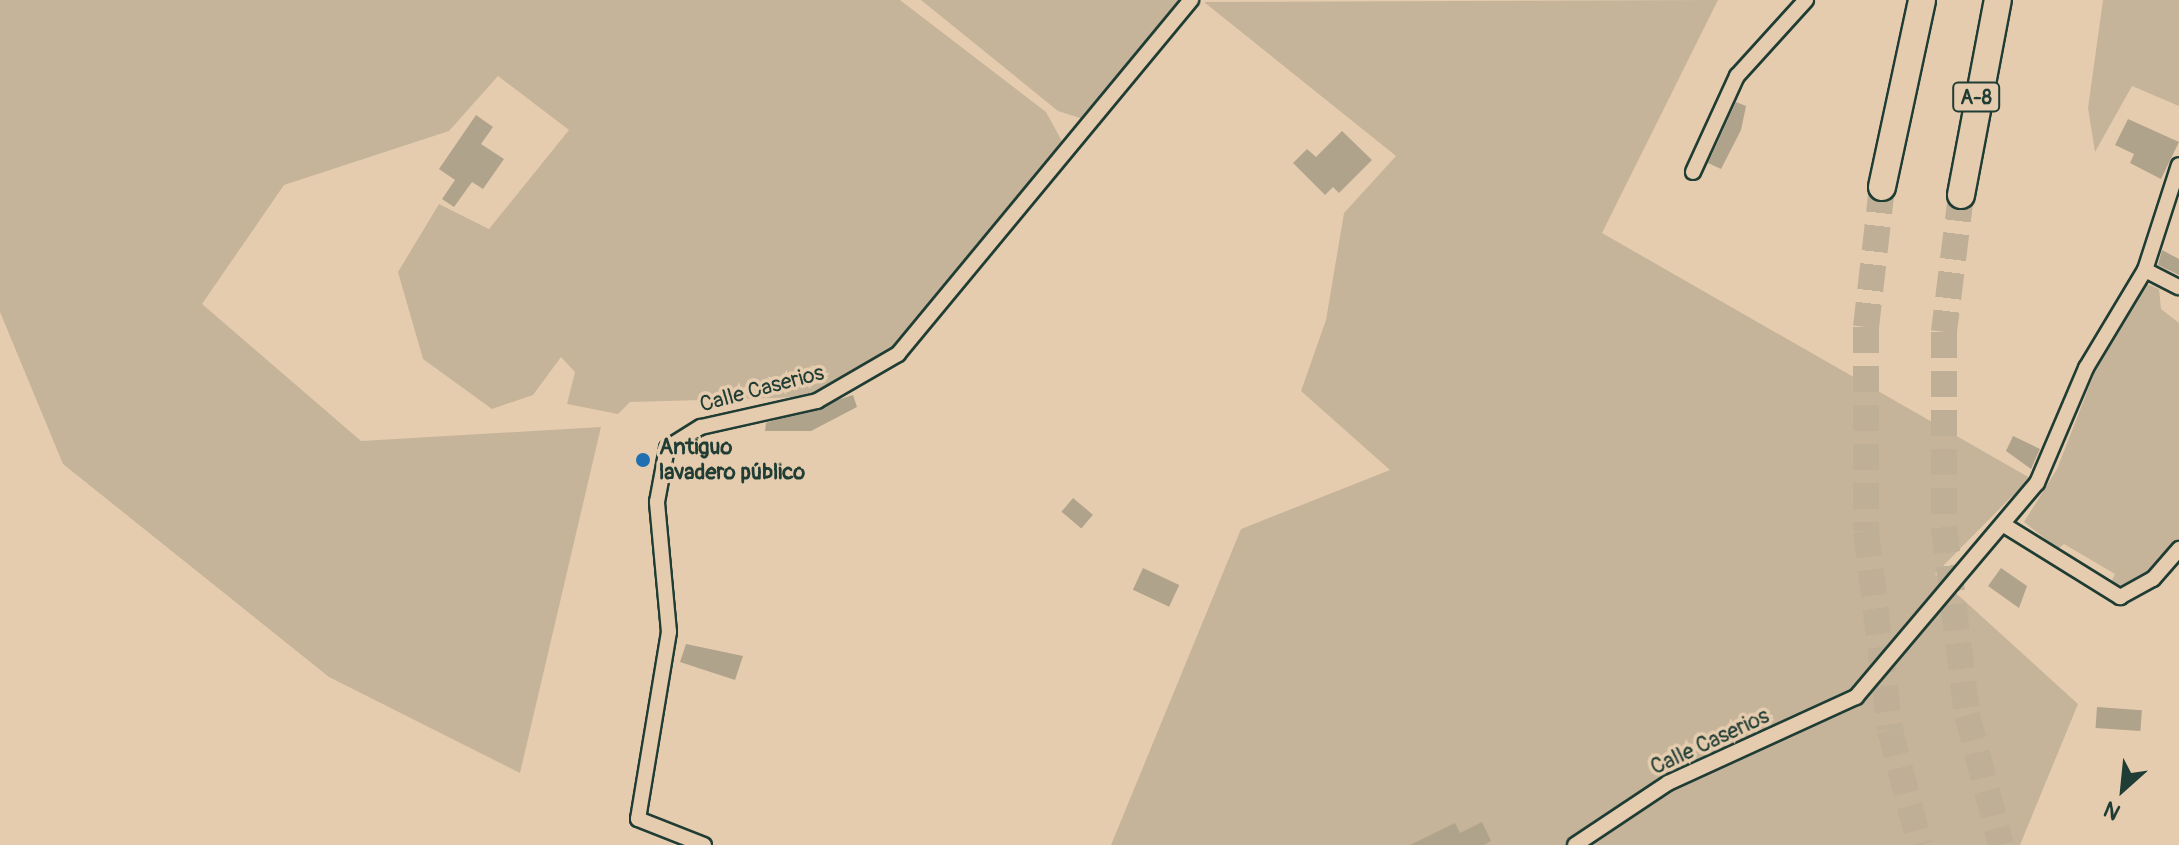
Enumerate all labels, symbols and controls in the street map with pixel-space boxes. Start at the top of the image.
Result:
road number: A-8 [1952,81,2000,113]
street label: Calle Caserios [697,360,827,418]
place label: Antiguo lavadero público [659,434,805,486]
marker: Antiguo lavadero público [634,451,652,469]
street label: Calle Caserios [1647,703,1773,781]
north arrow [2083,749,2163,829]
text: N [2099,795,2125,826]

